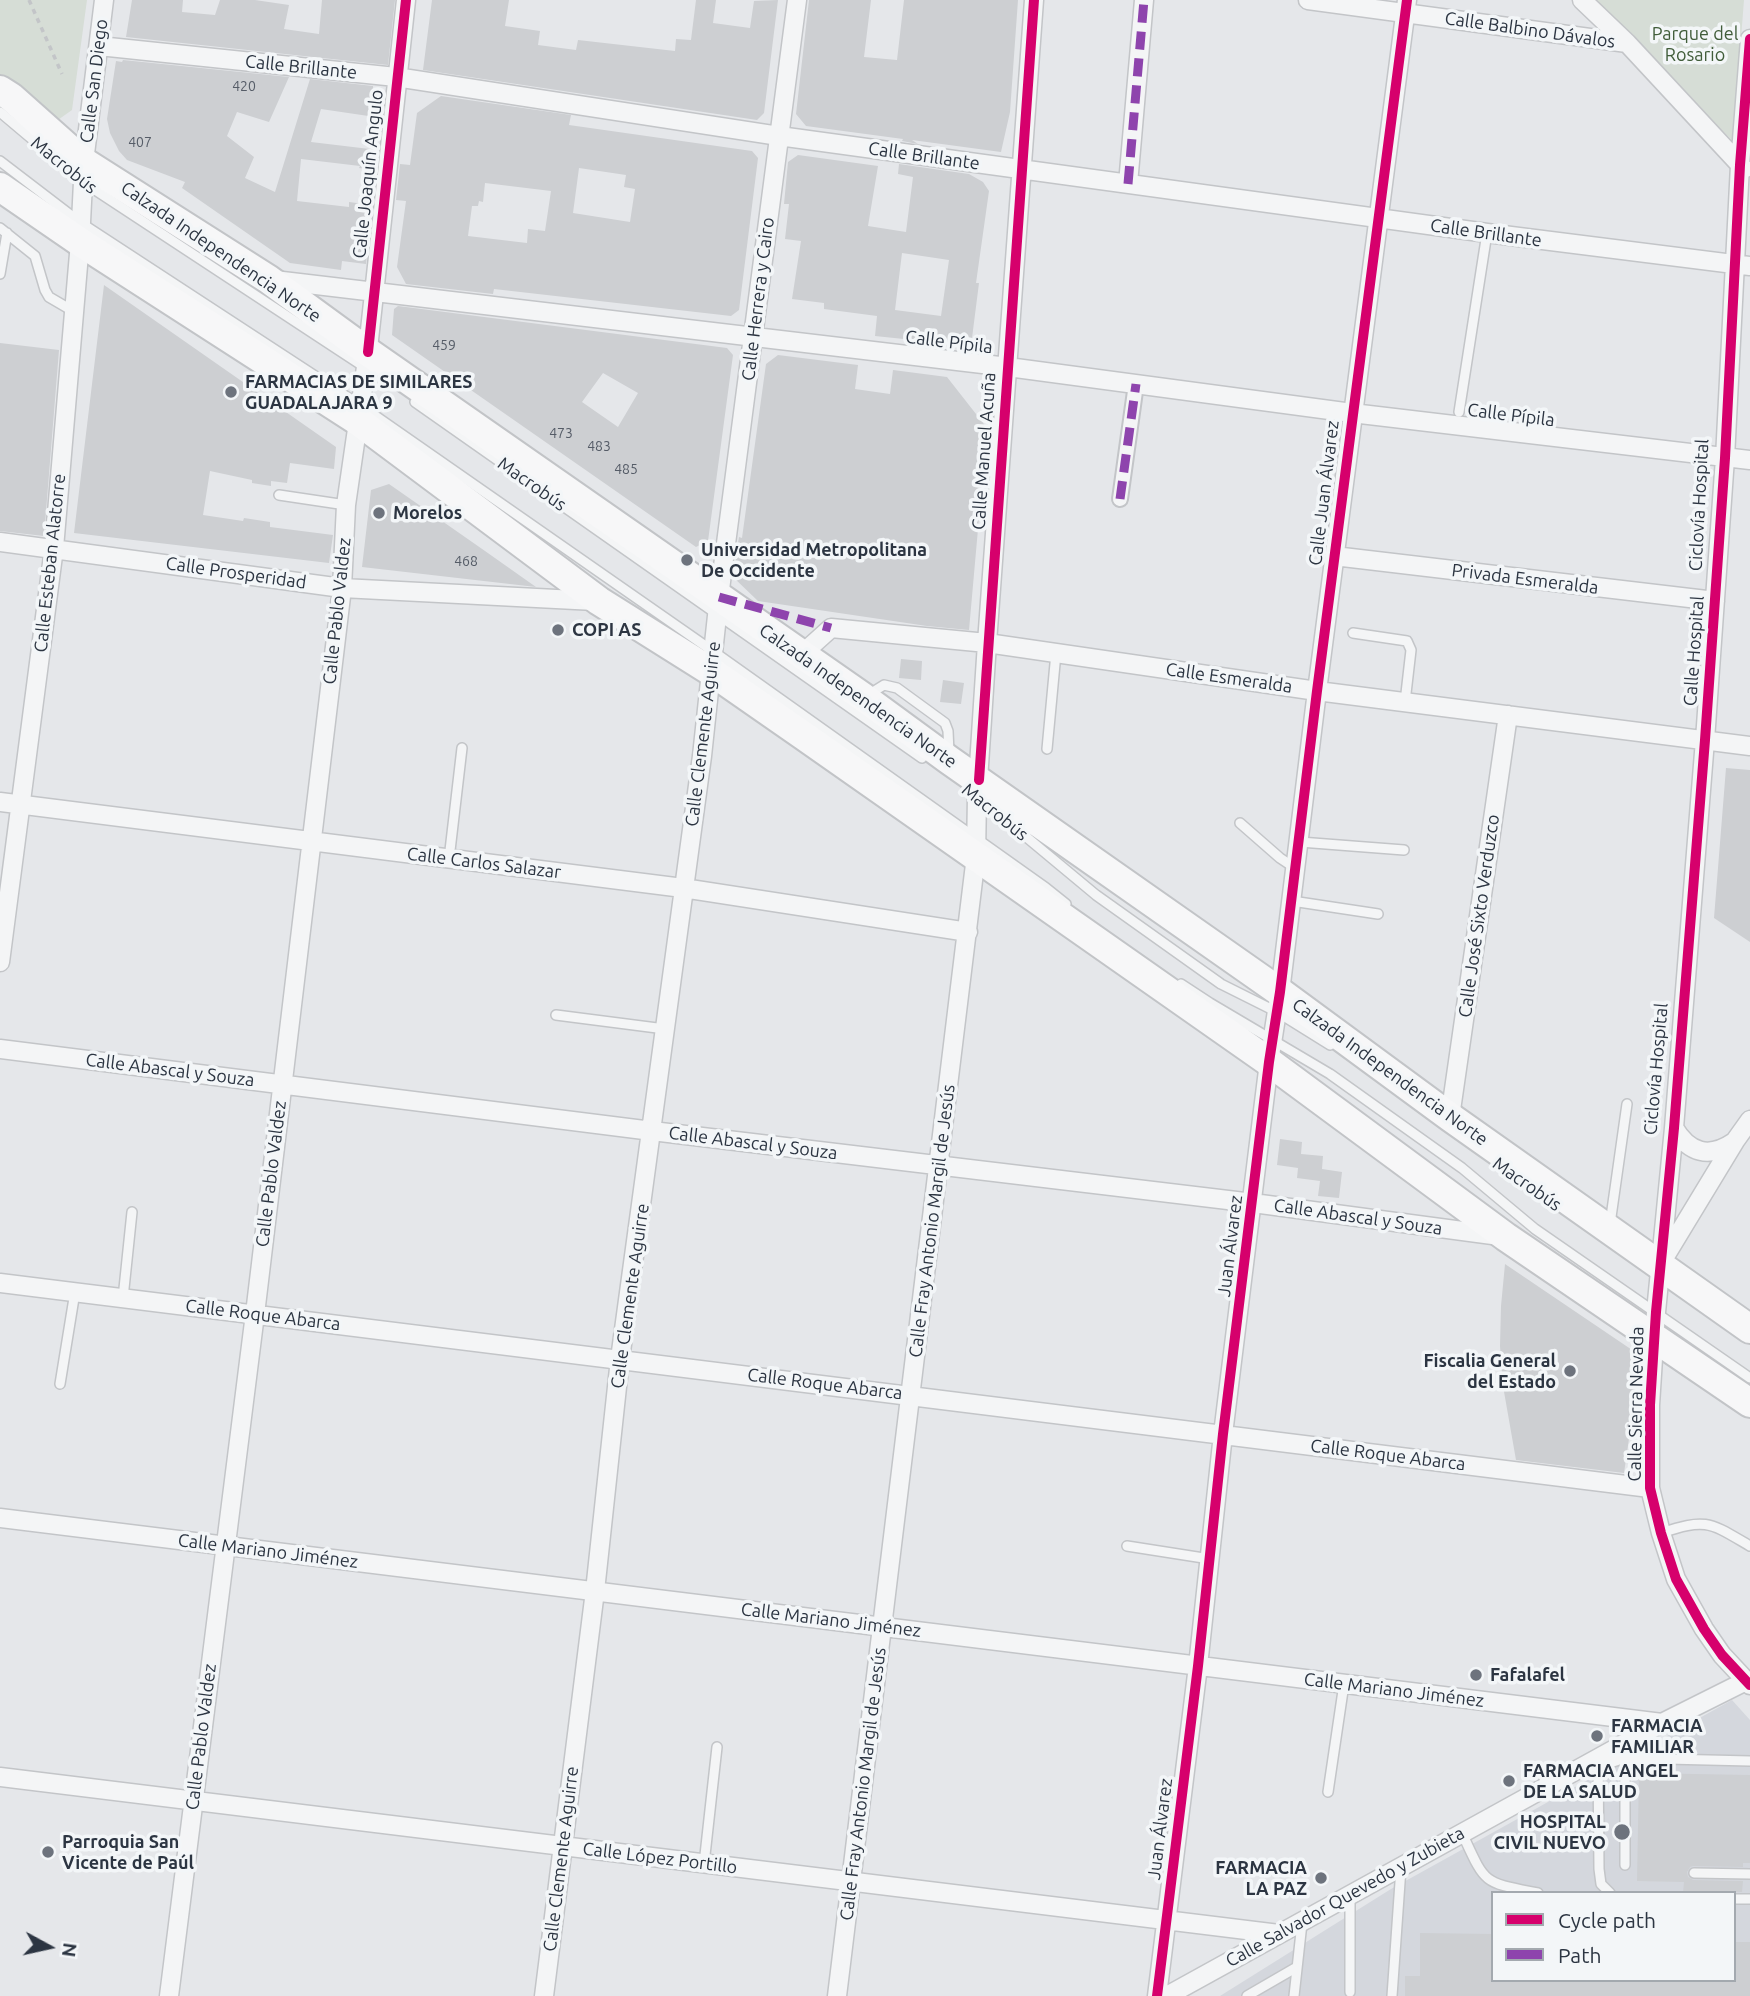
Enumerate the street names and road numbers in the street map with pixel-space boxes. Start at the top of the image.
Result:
street label: Calle Balbino Dávalos [1443,7,1617,53]
street label: Calle San Diego [76,18,112,144]
street label: Calle Brillante [244,50,358,84]
street label: Calle Joaquín Angulo [348,88,388,260]
street label: Macrobús [26,132,102,198]
street label: Calle Brillante [867,137,981,175]
street label: Calzada Independencia Norte [117,177,325,327]
street label: Calle Brillante [1429,214,1543,252]
street label: Calle Herrera y Cairo [737,216,779,382]
street label: Calle Pípila [904,326,994,358]
street label: Calle Manuel Acuña [968,372,1000,530]
street label: Calle Pípila [1466,399,1556,431]
street label: Calle Juan Álvarez [1304,419,1344,567]
street label: Ciclovía Hospital [1685,438,1713,572]
street label: Macrobús [493,452,571,516]
street label: Calle Esteban Alatorre [30,473,70,653]
street label: Calle Pablo Valdez [319,537,355,685]
street label: Calle Prosperidad [164,552,308,594]
street label: Privada Esmeralda [1450,559,1600,599]
street label: Calle Hospital [1679,595,1709,707]
street label: Calzada Independencia Norte [755,619,961,773]
street label: Calle Clemente Aguirre [681,640,725,828]
street label: Calle Esmeralda [1164,658,1294,698]
street label: Macrobús [957,779,1033,845]
street label: Calle José Sixto Verduzco [1454,813,1504,1019]
street label: Calle Carlos Salazar [406,843,562,883]
street label: Calzada Independencia Norte [1288,994,1492,1150]
street label: Ciclovía Hospital [1639,1002,1673,1136]
street label: Calle Abascal y Souza [84,1049,256,1091]
street label: Calle Fray Antonio Margil de Jesús [905,1083,959,1359]
street label: Calle Pablo Valdez [251,1100,291,1248]
street label: Calle Abascal y Souza [667,1122,839,1164]
street label: Macrobús [1488,1152,1566,1216]
street label: Juan Álvarez [1213,1194,1247,1298]
street label: Calle Abascal y Souza [1272,1194,1444,1240]
street label: Calle Clemente Aguirre [606,1202,654,1390]
street label: Calle Roque Abarca [184,1295,342,1335]
street label: Calle Sierra Nevada [1624,1326,1648,1482]
street label: Calle Roque Abarca [746,1364,904,1404]
street label: Calle Roque Abarca [1309,1435,1467,1475]
street label: Calle Mariano Jiménez [177,1529,359,1573]
street label: Calle Mariano Jiménez [740,1598,922,1642]
street label: Calle Fray Antonio Margil de Jesús [836,1646,890,1922]
street label: Calle Pablo Valdez [181,1663,221,1811]
street label: Calle Mariano Jiménez [1303,1668,1485,1712]
street label: Calle Clemente Aguirre [539,1765,583,1953]
street label: Juan Álvarez [1143,1777,1177,1881]
street label: Calle Salvador Quevedo y Zubieta [1222,1822,1468,1972]
street label: Calle López Portillo [581,1838,739,1878]

